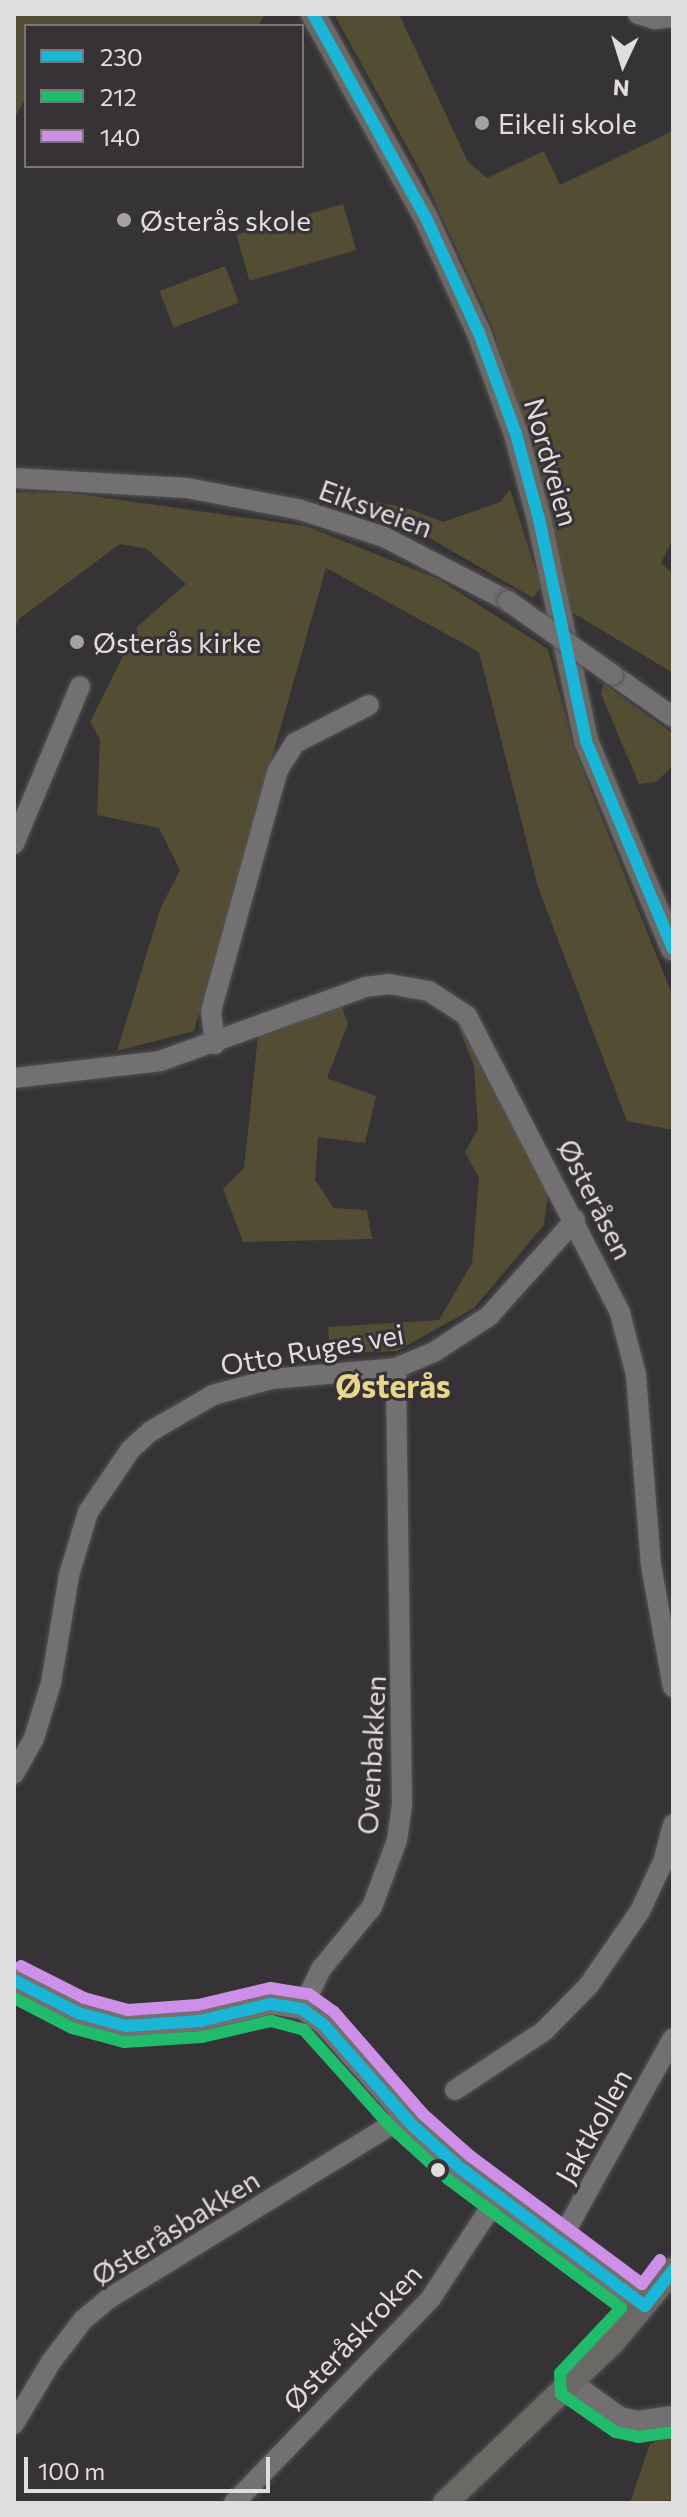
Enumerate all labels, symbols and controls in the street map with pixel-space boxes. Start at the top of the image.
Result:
legend [24,24,304,168]
north arrow [583,24,663,104]
text: 230 [100,42,143,71]
text: N [612,74,630,102]
text: 212 [100,82,137,111]
place label: Eikeli skole [498,106,637,140]
marker: Eikeli skole [473,114,491,132]
text: 140 [100,122,140,151]
place label: Østerås skole [140,203,311,237]
marker: Østerås skole [115,211,133,229]
street label: Nordveien [518,394,586,530]
street label: Eiksveien [315,472,437,544]
place label: Østerås kirke [93,625,261,659]
marker: Østerås kirke [68,633,86,651]
street label: Østeråsen [551,1133,641,1265]
street label: Otto Ruges vei [218,1316,406,1382]
district label: Østerås [335,1366,451,1404]
street label: Ovenbakken [350,1675,392,1835]
street label: Jaktkollen [548,2063,638,2189]
street label: Østeråsbakken [85,2162,265,2292]
unlabelled marker [430,2162,446,2178]
street label: Østeråskroken [276,2257,428,2417]
scale bar [28,2441,274,2491]
text: 100 m [38,2456,105,2485]

